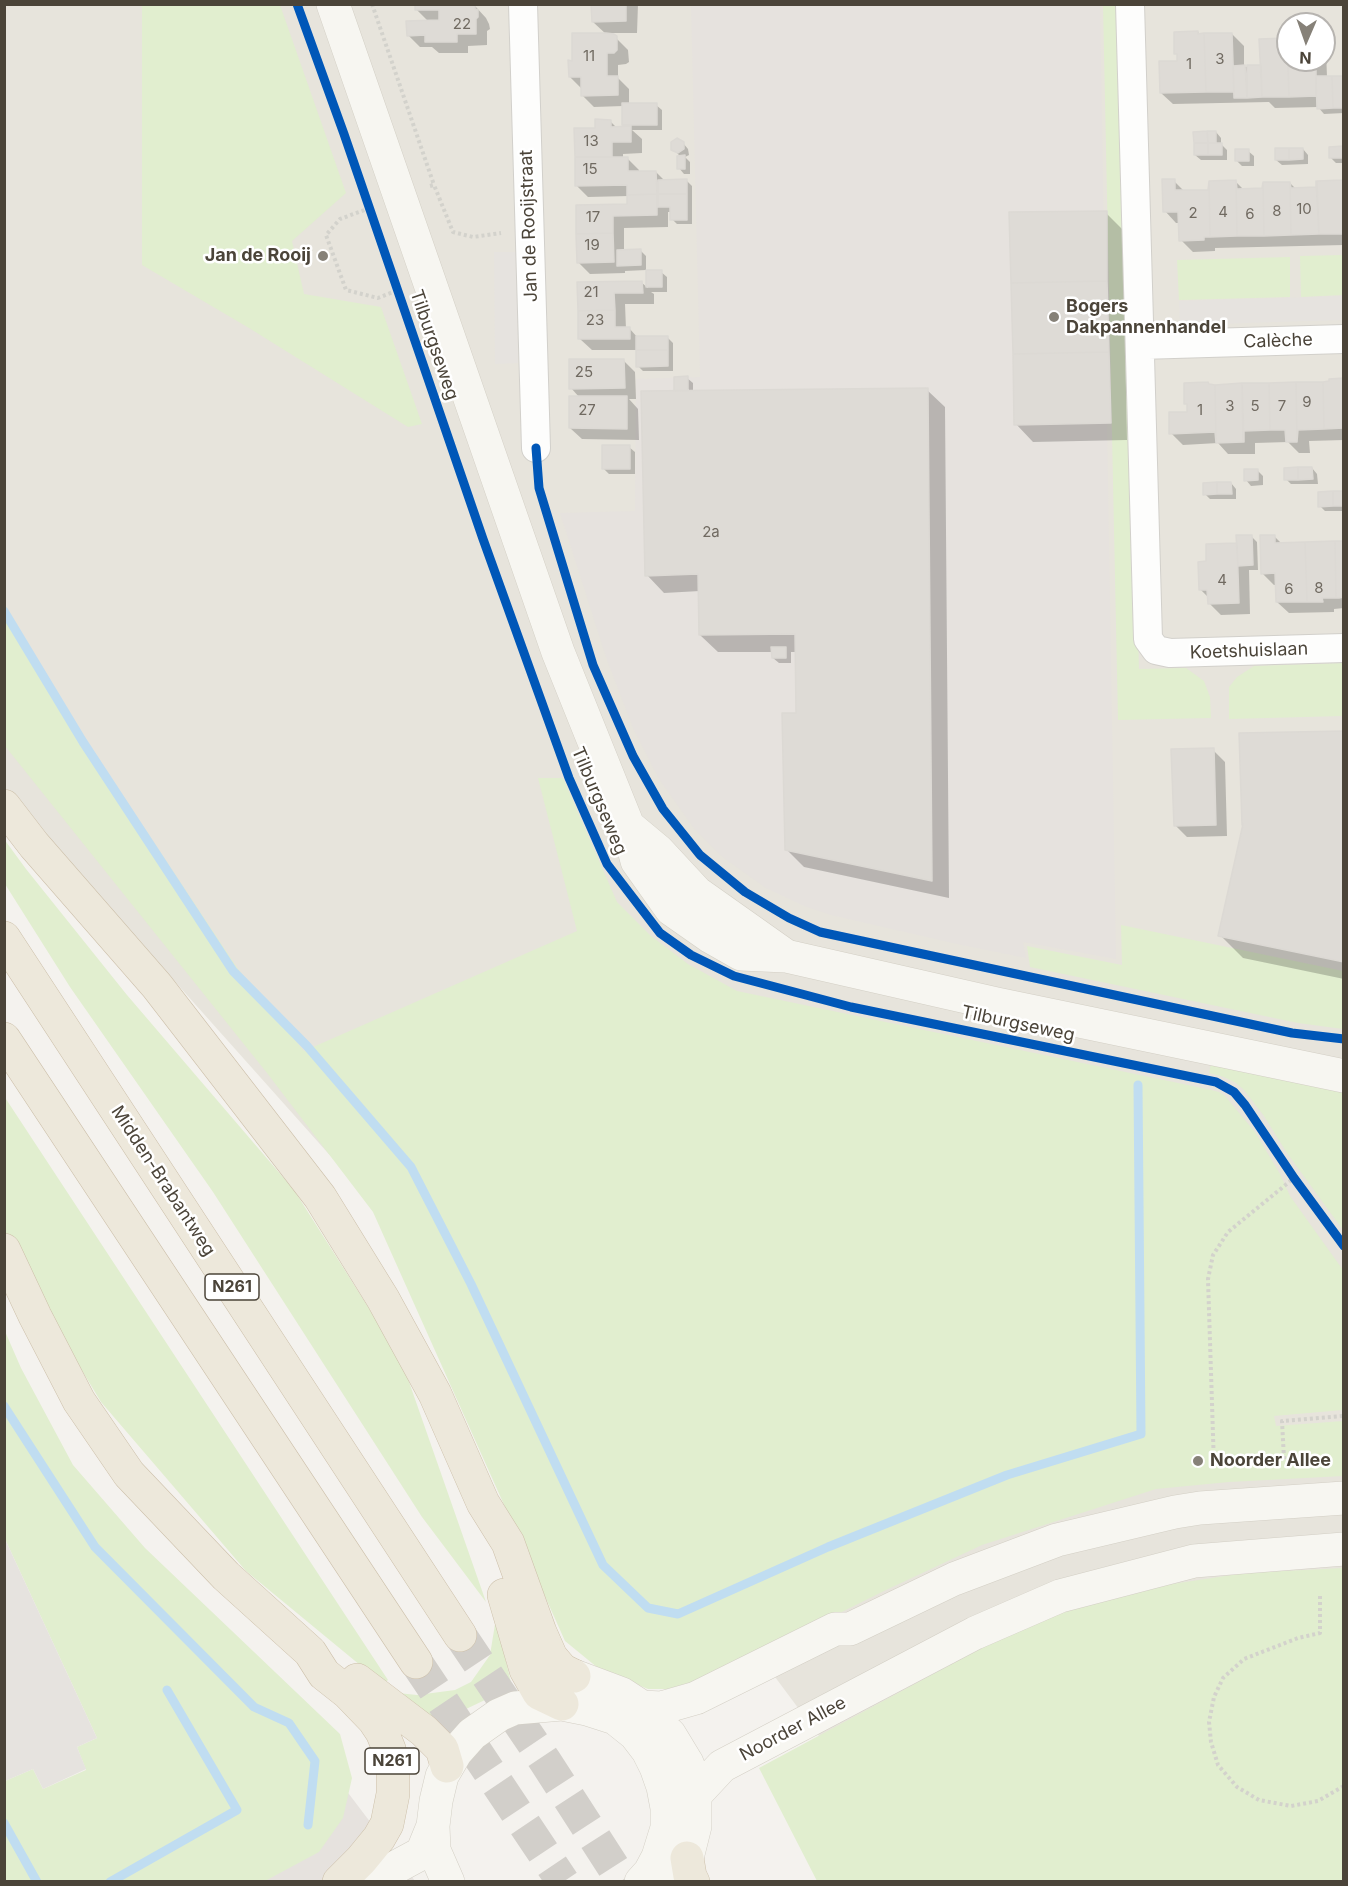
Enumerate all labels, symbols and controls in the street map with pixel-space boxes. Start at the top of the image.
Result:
north arrow [1276,12,1336,72]
house number: 22 [453,15,471,33]
house number: 11 [583,47,595,65]
text: N [1299,48,1312,68]
house number: 3 [1215,50,1225,68]
house number: 1 [1186,55,1192,73]
house number: 13 [583,132,599,150]
street label: Jan de Rooijstraat [516,149,542,303]
house number: 15 [582,160,598,178]
house number: 10 [1296,200,1312,218]
house number: 8 [1272,202,1282,220]
house number: 4 [1218,203,1228,221]
house number: 2 [1188,204,1198,222]
house number: 6 [1245,205,1255,223]
house number: 17 [586,208,600,226]
house number: 19 [584,236,600,254]
place label: Jan de Rooij [205,245,311,267]
marker: Jan de Rooij [316,249,330,263]
house number: 21 [583,283,599,301]
street label: Tilburgseweg [405,287,463,403]
place label: Bogers Dakpannenhandel [1066,296,1226,338]
marker: Bogers Dakpannenhandel [1047,310,1061,324]
house number: 23 [586,311,604,329]
street label: Calèche [1243,329,1313,353]
house number: 25 [575,363,593,381]
house number: 9 [1302,393,1312,411]
house number: 3 [1225,397,1235,415]
house number: 5 [1250,397,1260,415]
house number: 7 [1278,397,1286,415]
house number: 27 [578,401,596,419]
house number: 1 [1197,401,1203,419]
house number: 2a [702,523,720,541]
house number: 4 [1217,571,1227,589]
house number: 8 [1314,579,1324,597]
house number: 6 [1284,580,1294,598]
street label: Koetshuislaan [1190,638,1308,664]
street label: Tilburgseweg [567,744,631,858]
street label: Tilburgseweg [959,1001,1077,1047]
street label: Midden-Brabantweg [106,1102,220,1260]
road number: N261 [205,1274,259,1300]
place label: Noorder Allee [1210,1450,1331,1472]
marker: Noorder Allee [1191,1454,1205,1468]
street label: Noorder Allee [736,1692,850,1766]
road number: N261 [365,1748,419,1774]

